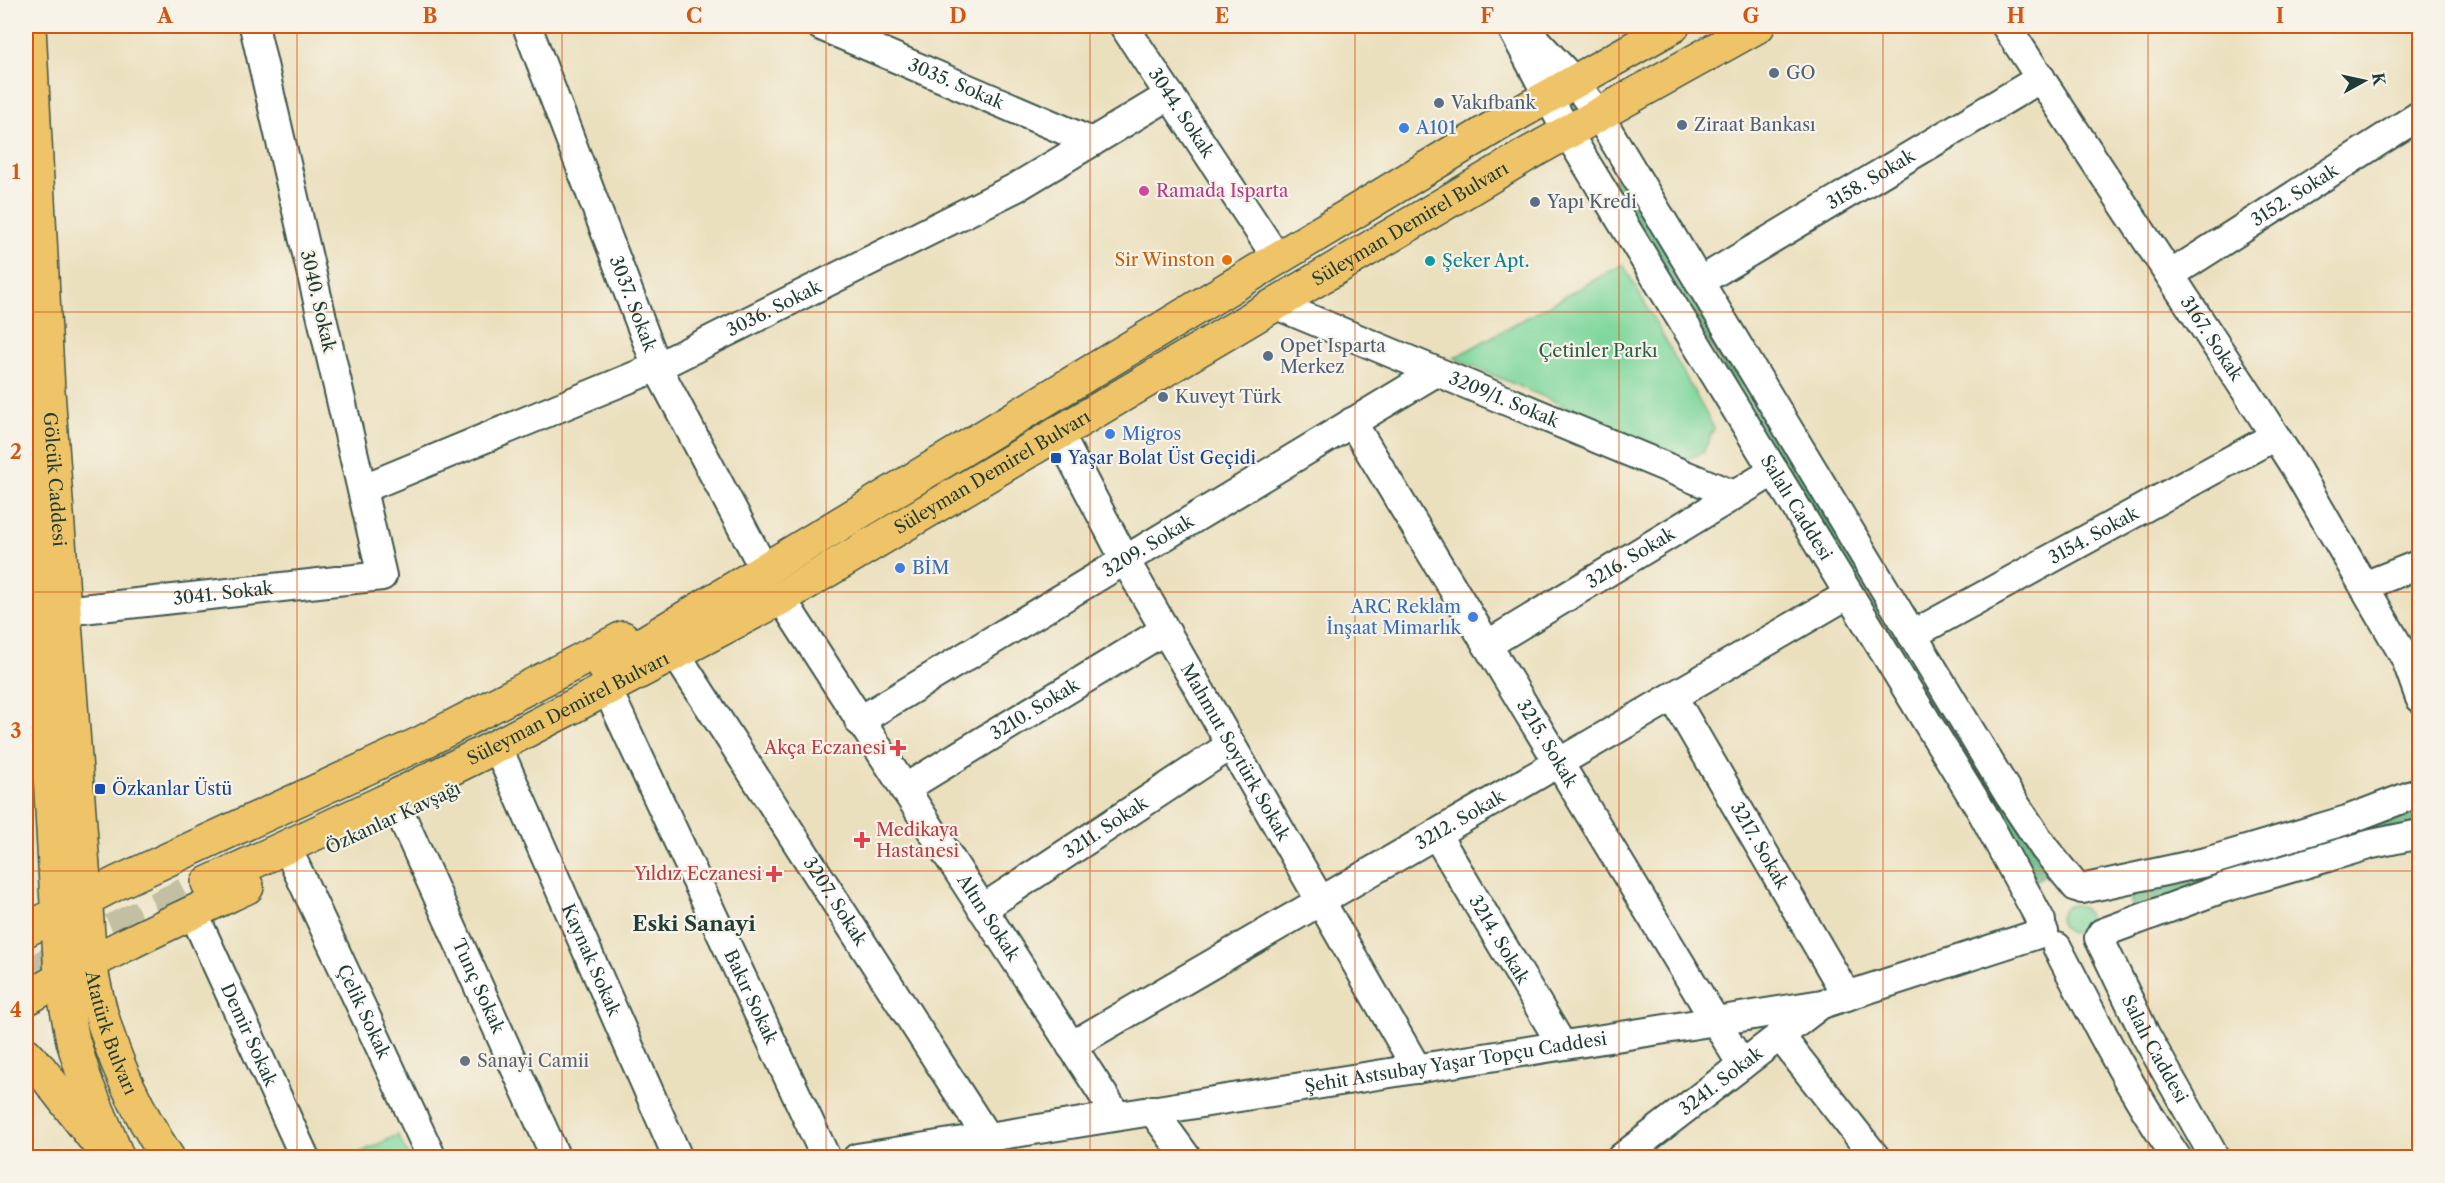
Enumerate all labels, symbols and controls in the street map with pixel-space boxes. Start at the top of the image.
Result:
text: A [156,4,173,28]
text: B [423,4,438,28]
text: C [686,4,702,28]
text: D [949,4,967,28]
text: E [1215,4,1229,28]
text: F [1480,4,1494,28]
text: G [1743,4,1760,28]
text: H [2007,4,2025,28]
text: I [2276,4,2284,28]
north arrow [2334,51,2394,111]
street label: 3035. Sokak [905,54,1009,115]
place label: GO [1786,62,1815,84]
street label: 3044. Sokak [1144,64,1220,163]
marker: GO [1767,66,1781,80]
text: K [2368,71,2390,88]
place label: Vakıfbank [1450,92,1538,114]
marker: Vakıfbank [1432,96,1446,110]
place label: Ziraat Bankası [1694,114,1816,136]
place label: A101 [1415,117,1456,139]
marker: Ziraat Bankası [1675,118,1689,132]
marker: A101 [1397,121,1411,135]
street label: 3158. Sokak [1822,144,1920,214]
street label: Süleyman Demirel Bulvarı [1308,157,1513,291]
street label: 3152. Sokak [2247,158,2344,231]
text: 1 [12,160,21,184]
place label: Ramada Isparta [1156,180,1289,202]
marker: Ramada Isparta [1137,184,1151,198]
place label: Yapı Kredi [1546,191,1637,213]
marker: Yapı Kredi [1528,195,1542,209]
street label: 3040. Sokak [296,248,341,356]
place label: Sir Winston [1115,249,1215,271]
place label: Şeker Apt. [1442,250,1529,272]
street label: 3037. Sokak [605,253,662,356]
marker: Sir Winston [1220,253,1234,267]
marker: Şeker Apt. [1423,254,1437,268]
street label: 3036. Sokak [723,275,826,341]
street label: 3167. Sokak [2176,292,2248,386]
place label: Opet Isparta Merkez [1280,335,1386,378]
park label: Çetinler Parkı [1538,340,1658,362]
marker: Opet Isparta Merkez [1261,349,1275,363]
street label: 3209/1. Sokak [1446,367,1564,433]
place label: Kuveyt Türk [1175,386,1283,408]
marker: Kuveyt Türk [1156,390,1170,404]
street label: Süleyman Demirel Bulvarı [890,405,1095,539]
street label: Gölcük Caddesi [39,411,70,548]
place label: Migros [1122,423,1181,445]
marker: Migros [1103,427,1117,441]
text: 2 [10,440,22,464]
place label: Yaşar Bolat Üst Geçidi [1067,446,1256,469]
marker: Yaşar Bolat Üst Geçidi [1049,451,1063,465]
street label: Salalı Caddesi [1756,451,1837,565]
street label: 3154. Sokak [2045,501,2144,569]
street label: 3209. Sokak [1099,509,1199,582]
street label: 3216. Sokak [1582,522,1680,593]
place label: BİM [912,556,949,579]
marker: BİM [893,561,907,575]
street label: 3041. Sokak [172,577,276,610]
place label: ARC Reklam İnşaat Mimarlık [1326,596,1463,639]
marker: ARC Reklam İnşaat Mimarlık [1466,610,1480,624]
street label: Süleyman Demirel Bulvarı [463,647,673,770]
street label: Mahmut Soytürk Sokak [1176,660,1295,846]
street label: 3210. Sokak [986,673,1085,745]
street label: 3215. Sokak [1512,695,1583,793]
text: 3 [10,719,22,743]
place label: Akça Eczanesi [763,737,887,759]
marker: Akça Eczanesi [891,741,905,755]
street label: Özkanlar Kavşağı [322,776,464,859]
place label: Özkanlar Üstü [112,777,232,800]
marker: Özkanlar Üstü [93,782,107,796]
street label: 3212. Sokak [1412,785,1510,854]
street label: 3211. Sokak [1059,791,1153,863]
street label: 3217. Sokak [1726,798,1794,895]
place label: Medikaya Hastanesi [876,819,960,862]
marker: Medikaya Hastanesi [853,831,871,849]
street label: 3207. Sokak [799,853,873,951]
place label: Yıldız Eczanesi [633,863,763,885]
marker: Yıldız Eczanesi [767,867,781,881]
street label: Altın Sokak [952,870,1025,966]
street label: 3214. Sokak [1464,891,1535,989]
street label: Kaynak Sokak [557,900,626,1021]
district label: Eski Sanayi [632,911,756,936]
street label: Tunç Sokak [448,936,510,1039]
street label: Bakır Sokak [719,946,783,1049]
street label: Çelik Sokak [332,961,396,1064]
street label: Atatürk Bulvarı [81,968,142,1099]
street label: Demir Sokak [216,980,283,1091]
street label: Salalı Caddesi [2117,991,2193,1107]
text: 4 [10,998,22,1022]
street label: Şehit Astsubay Yaşar Topçu Caddesi [1303,1027,1609,1097]
street label: 3241. Sokak [1675,1041,1768,1120]
place label: Sanayi Camii [477,1050,589,1072]
marker: Sanayi Camii [458,1054,472,1068]

